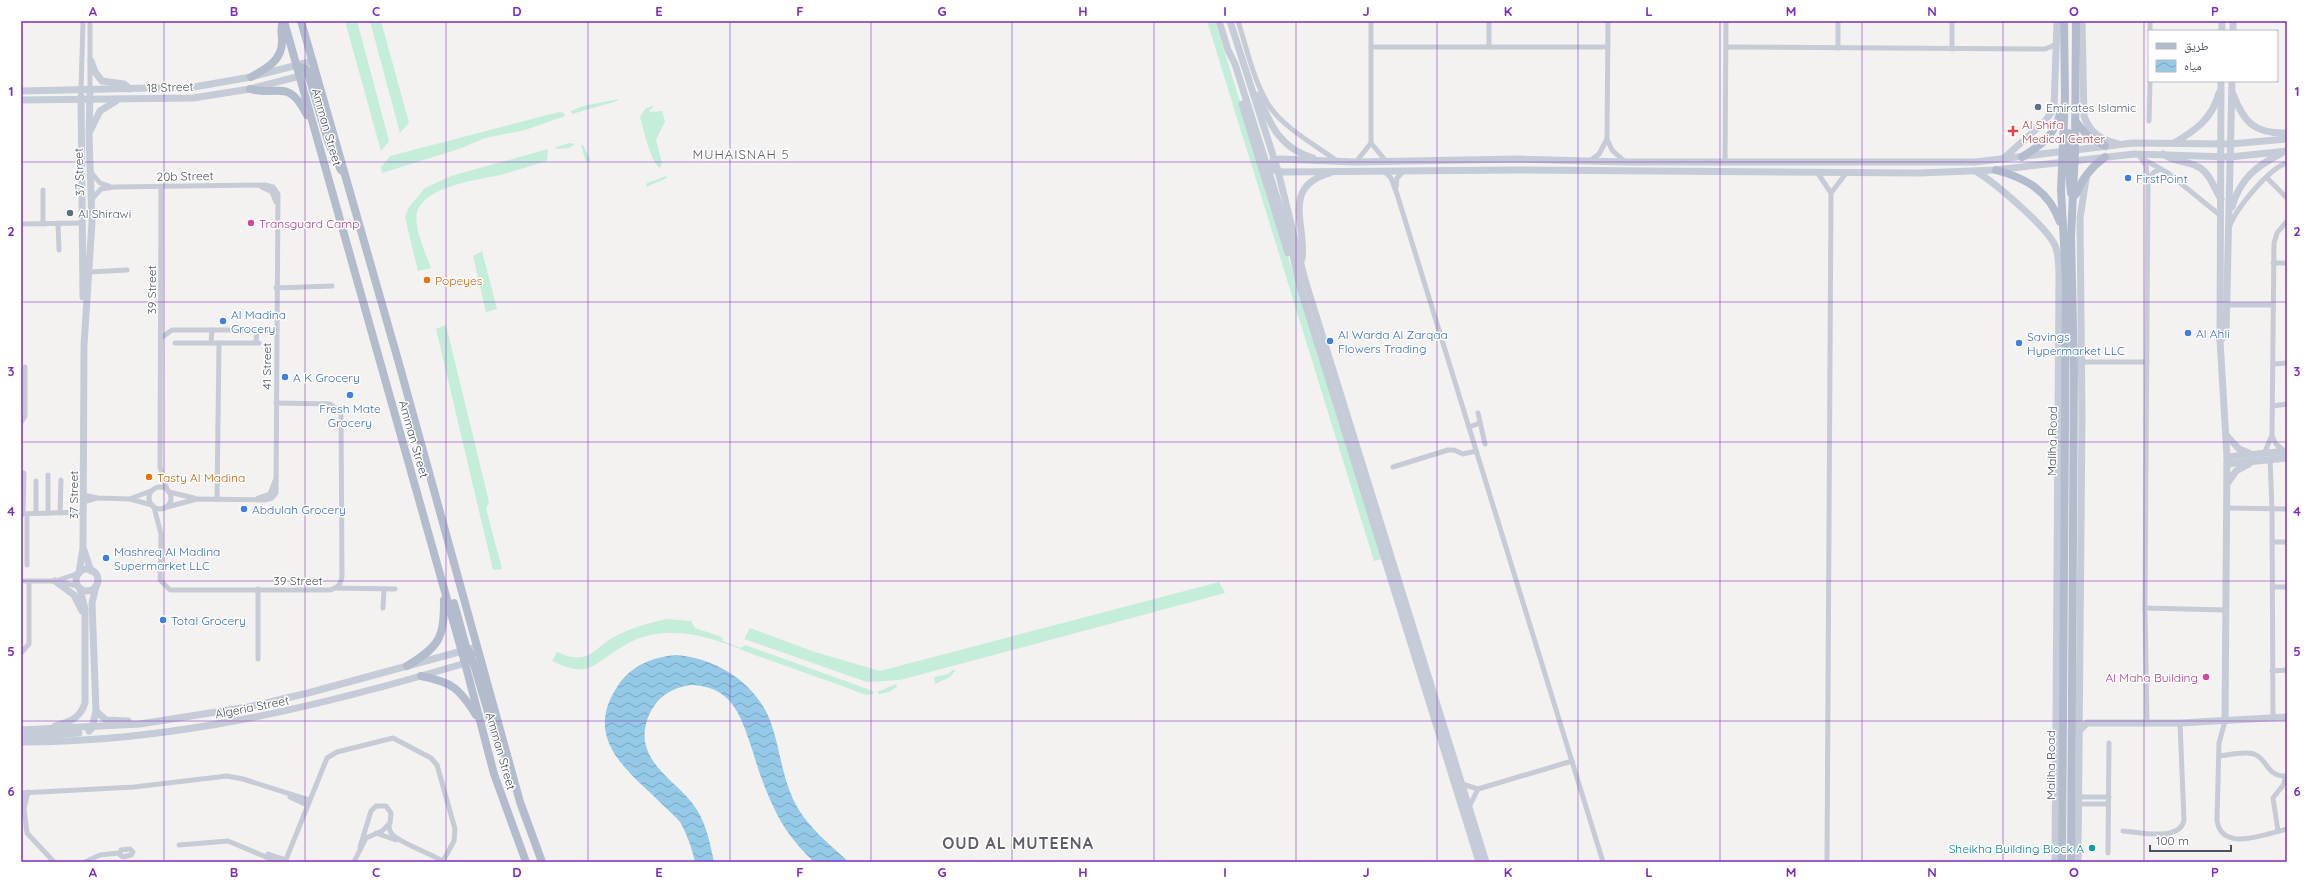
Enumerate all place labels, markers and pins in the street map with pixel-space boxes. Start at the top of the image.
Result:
place label: Emirates Islamic [2046,100,2136,115]
marker: Emirates Islamic [2033,102,2043,112]
place label: Al Shifa Medical Center [2022,117,2105,146]
marker: Al Shifa Medical Center [2007,125,2019,137]
place label: FirstPoint [2136,171,2188,186]
marker: FirstPoint [2123,173,2133,183]
place label: Al Shirawi [78,206,131,221]
marker: Al Shirawi [65,208,75,218]
place label: Transguard Camp [259,216,360,231]
marker: Transguard Camp [246,218,256,228]
place label: Popeyes [435,273,483,288]
marker: Popeyes [422,275,432,285]
place label: Al Madina Grocery [231,307,286,336]
marker: Al Madina Grocery [218,316,228,326]
place label: Al Ahli [2196,326,2230,341]
place label: Al Warda Al Zarqaa Flowers Trading [1338,327,1448,356]
marker: Al Ahli [2183,328,2193,338]
place label: Savings Hypermarket LLC [2027,329,2125,358]
marker: Al Warda Al Zarqaa Flowers Trading [1325,336,1335,346]
marker: Savings Hypermarket LLC [2014,338,2024,348]
place label: A K Grocery [293,370,360,385]
marker: A K Grocery [280,372,290,382]
marker: Fresh Mate Grocery [345,390,355,400]
place label: Fresh Mate Grocery [319,401,381,430]
place label: Tasty Al Madina [157,470,245,485]
marker: Tasty Al Madina [144,472,154,482]
place label: Abdulah Grocery [252,502,346,517]
marker: Abdulah Grocery [239,504,249,514]
place label: Mashreq Al Madina Supermarket LLC [114,544,220,573]
marker: Mashreq Al Madina Supermarket LLC [101,553,111,563]
place label: Total Grocery [171,613,246,628]
marker: Total Grocery [158,615,168,625]
place label: Al Maha Building [2106,670,2198,685]
marker: Al Maha Building [2201,672,2211,682]
place label: Sheikha Building Block A [1949,841,2084,856]
marker: Sheikha Building Block A [2087,843,2097,853]

